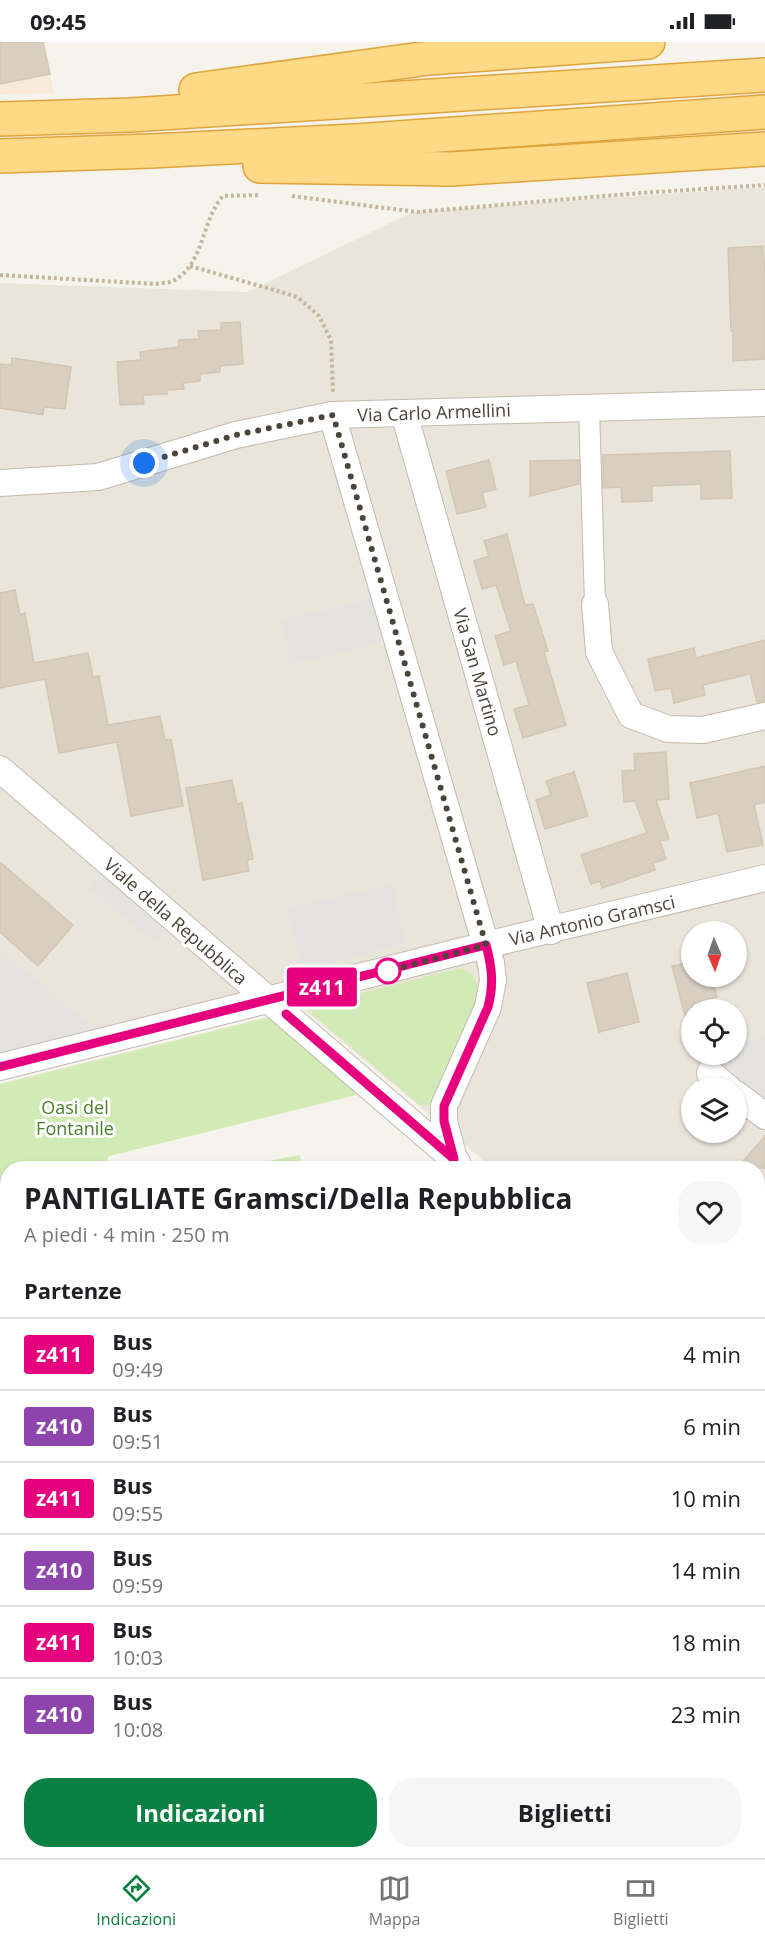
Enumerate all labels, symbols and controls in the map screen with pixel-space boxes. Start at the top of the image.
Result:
text: 09:45 [30,6,87,36]
street label: Via Carlo Armellini [357,397,511,427]
your location [129,448,159,478]
street label: Via San Martino [448,605,508,739]
street label: Viale della Repubblica [99,852,253,990]
street label: Via Antonio Gramsci [507,889,677,951]
north arrow [681,921,747,987]
map controls [681,921,747,1143]
unlabelled marker [375,958,401,984]
line badge: z411 [280,968,364,1006]
text: z411 [299,973,345,1001]
button: locate [681,999,747,1065]
button: layers [681,1077,747,1143]
park label: Oasi del Fontanile [36,1095,114,1140]
text: PANTIGLIATE Gramsci/Della Repubblica [24,1179,572,1217]
button: heart [678,1181,741,1244]
text: A piedi · 4 min · 250 m [24,1221,229,1248]
text: Partenze [24,1275,122,1305]
text: Bus [112,1326,152,1356]
text: 4 min [683,1339,741,1369]
text: z411 [36,1340,82,1368]
text: 09:49 [112,1356,163,1383]
text: Bus [112,1398,152,1428]
text: 6 min [683,1411,741,1441]
text: z410 [36,1412,82,1440]
text: 09:51 [112,1428,163,1455]
text: Bus [112,1470,152,1500]
text: 10 min [671,1483,741,1513]
text: z411 [36,1484,82,1512]
text: 09:55 [112,1500,163,1527]
text: Bus [112,1542,152,1572]
text: 14 min [671,1555,741,1585]
text: z410 [36,1556,82,1584]
text: 09:59 [112,1572,163,1599]
text: Bus [112,1614,152,1644]
text: 18 min [671,1627,741,1657]
text: z411 [36,1628,82,1656]
text: 10:03 [112,1644,163,1671]
text: Bus [112,1686,152,1716]
text: 23 min [671,1699,741,1729]
text: z410 [36,1700,82,1728]
text: 10:08 [112,1716,163,1743]
button: Indicazioni [24,1778,377,1847]
button: Biglietti [389,1778,741,1847]
tab: Indicazioni [96,1872,176,1930]
tab: Mappa [369,1872,420,1930]
tab: Biglietti [613,1872,669,1930]

